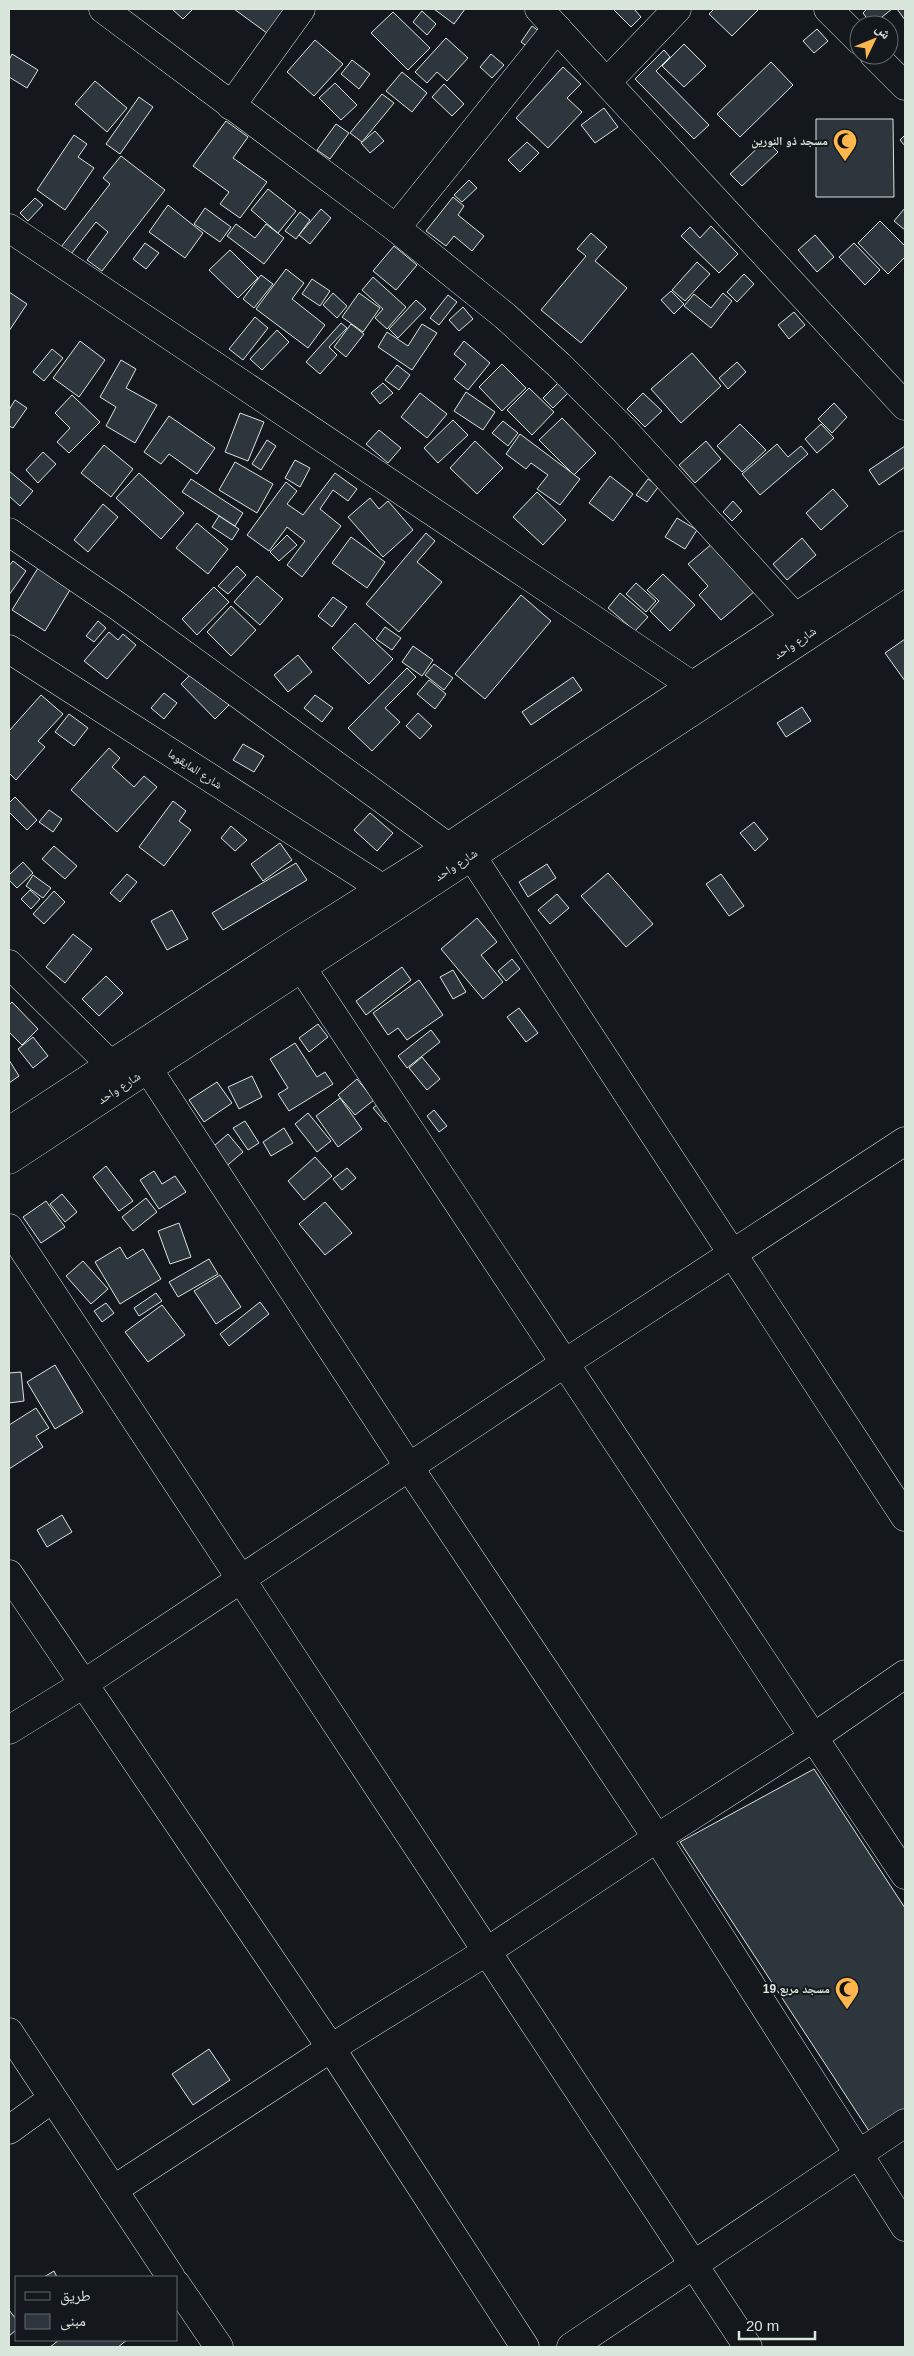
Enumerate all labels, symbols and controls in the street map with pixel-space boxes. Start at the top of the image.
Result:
north arrow [849,15,899,65]
text: ش [872,20,895,43]
mosque icon: مسجد ذو النورين [832,128,858,162]
place label: مسجد ذو النورين [751,134,828,149]
street label: شارع واحد [771,624,819,663]
street label: شارع المايقوما [164,746,225,793]
street label: شارع واحد [432,846,481,885]
street label: شارع واحد [95,1069,144,1108]
mosque icon: مسجد مربع 19 [834,1976,860,2010]
place label: مسجد مربع 19 [763,1982,830,1997]
legend [15,2276,178,2341]
text: طريق [60,2287,91,2306]
scale bar [739,2308,815,2340]
text: مبنى [60,2312,86,2331]
text: 20 m [746,2317,779,2334]

